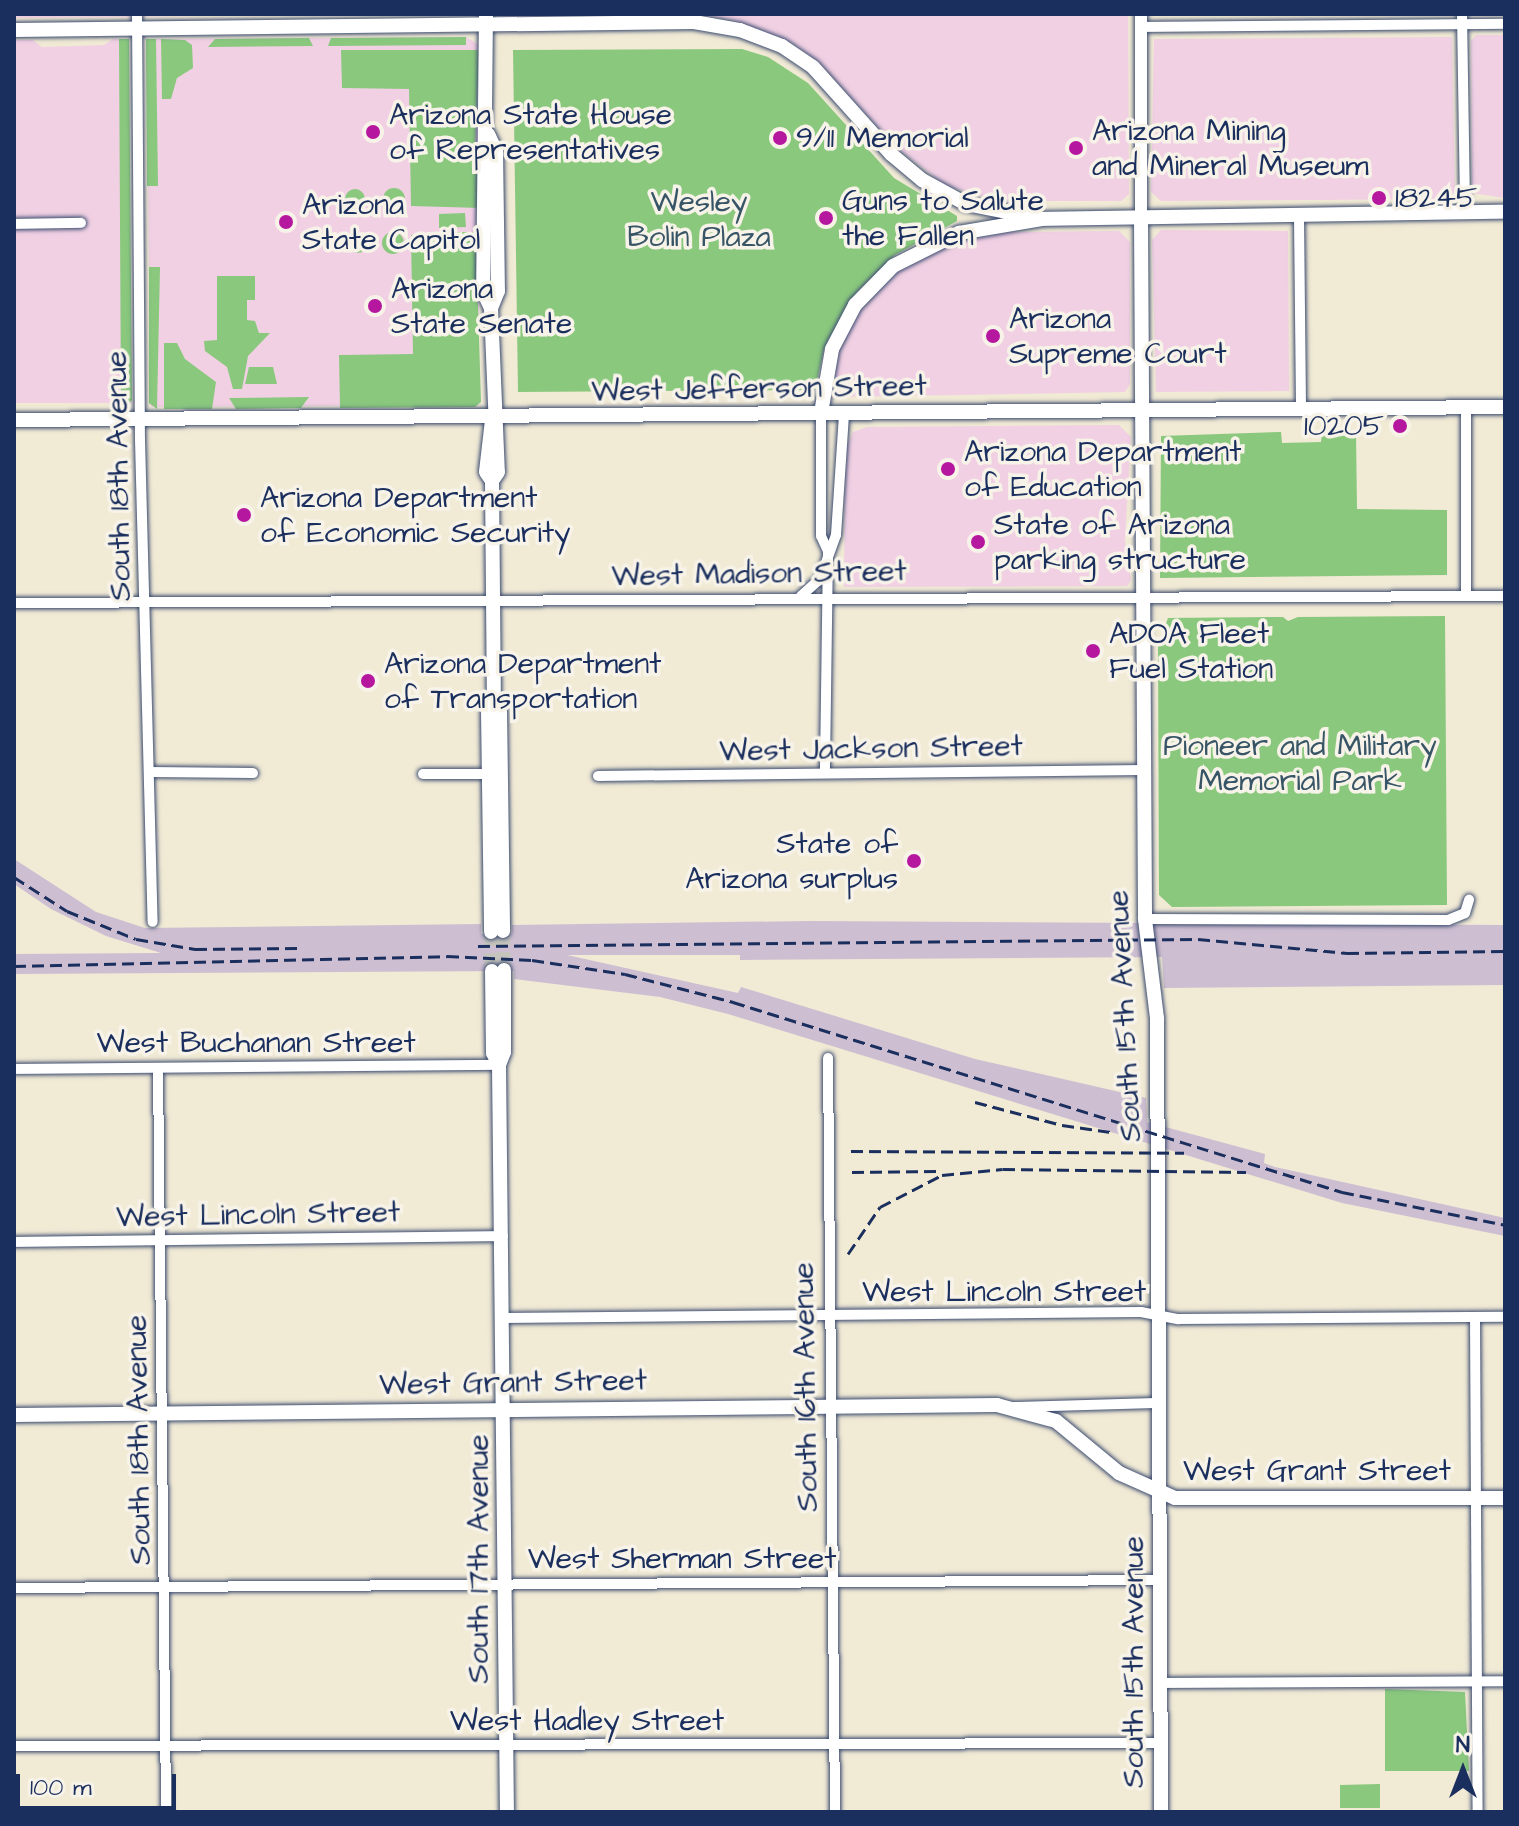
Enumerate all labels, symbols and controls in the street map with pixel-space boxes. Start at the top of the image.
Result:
place label: Arizona State House of Representatives [389,97,672,168]
place label: Arizona Mining and Mineral Museum [1092,113,1369,184]
place label: 9/11 Memorial [796,120,969,156]
marker: Arizona State House of Representatives [364,123,382,141]
marker: 9/11 Memorial [771,129,789,147]
marker: Arizona Mining and Mineral Museum [1067,139,1085,157]
place label: 18245 [1395,180,1477,216]
place label: Guns to Salute the Fallen [842,183,1044,254]
park label: Wesley Bolin Plaza [627,184,771,254]
place label: Arizona State Capitol [302,187,481,258]
marker: 18245 [1370,189,1388,207]
marker: Guns to Salute the Fallen [817,209,835,227]
marker: Arizona State Capitol [277,213,295,231]
place label: Arizona State Senate [391,271,572,342]
marker: Arizona State Senate [366,297,384,315]
place label: Arizona Supreme Court [1009,301,1227,372]
marker: Arizona Supreme Court [984,327,1002,345]
street label: South 18th Avenue [99,351,139,601]
street label: West Jefferson Street [591,368,927,410]
place label: 10205 [1304,408,1384,444]
marker: 10205 [1391,417,1409,435]
place label: Arizona Department of Education [964,434,1241,504]
marker: Arizona Department of Education [939,460,957,478]
place label: Arizona Department of Economic Security [260,480,570,550]
marker: Arizona Department of Economic Security [235,506,253,524]
place label: State of Arizona parking structure [994,507,1246,578]
marker: State of Arizona parking structure [969,533,987,551]
street label: West Madison Street [611,553,907,595]
place label: ADOA Fleet Fuel Station [1109,616,1273,686]
marker: ADOA Fleet Fuel Station [1084,642,1102,660]
place label: Arizona Department of Transportation [384,646,661,716]
marker: Arizona Department of Transportation [359,672,377,690]
street label: West Jackson Street [719,728,1023,770]
park label: Pioneer and Military Memorial Park [1163,728,1437,798]
place label: State of Arizona surplus [685,826,898,896]
marker: State of Arizona surplus [905,852,923,870]
street label: South 15th Avenue [1100,889,1150,1143]
street label: West Buchanan Street [96,1025,416,1061]
street label: West Lincoln Street [116,1195,400,1235]
street label: South 16th Avenue [786,1262,826,1512]
street label: West Lincoln Street [862,1274,1146,1310]
street label: South 18th Avenue [119,1315,159,1565]
street label: West Grant Street [379,1363,647,1403]
street label: South 17th Avenue [461,1434,497,1684]
street label: West Grant Street [1183,1453,1451,1489]
street label: South 15th Avenue [1116,1536,1152,1788]
street label: West Sherman Street [528,1541,836,1577]
street label: West Hadley Street [450,1703,724,1739]
north arrow [1423,1730,1503,1810]
text: N [1456,1730,1470,1761]
scale bar [20,1758,180,1808]
text: 100 m [30,1771,92,1805]

